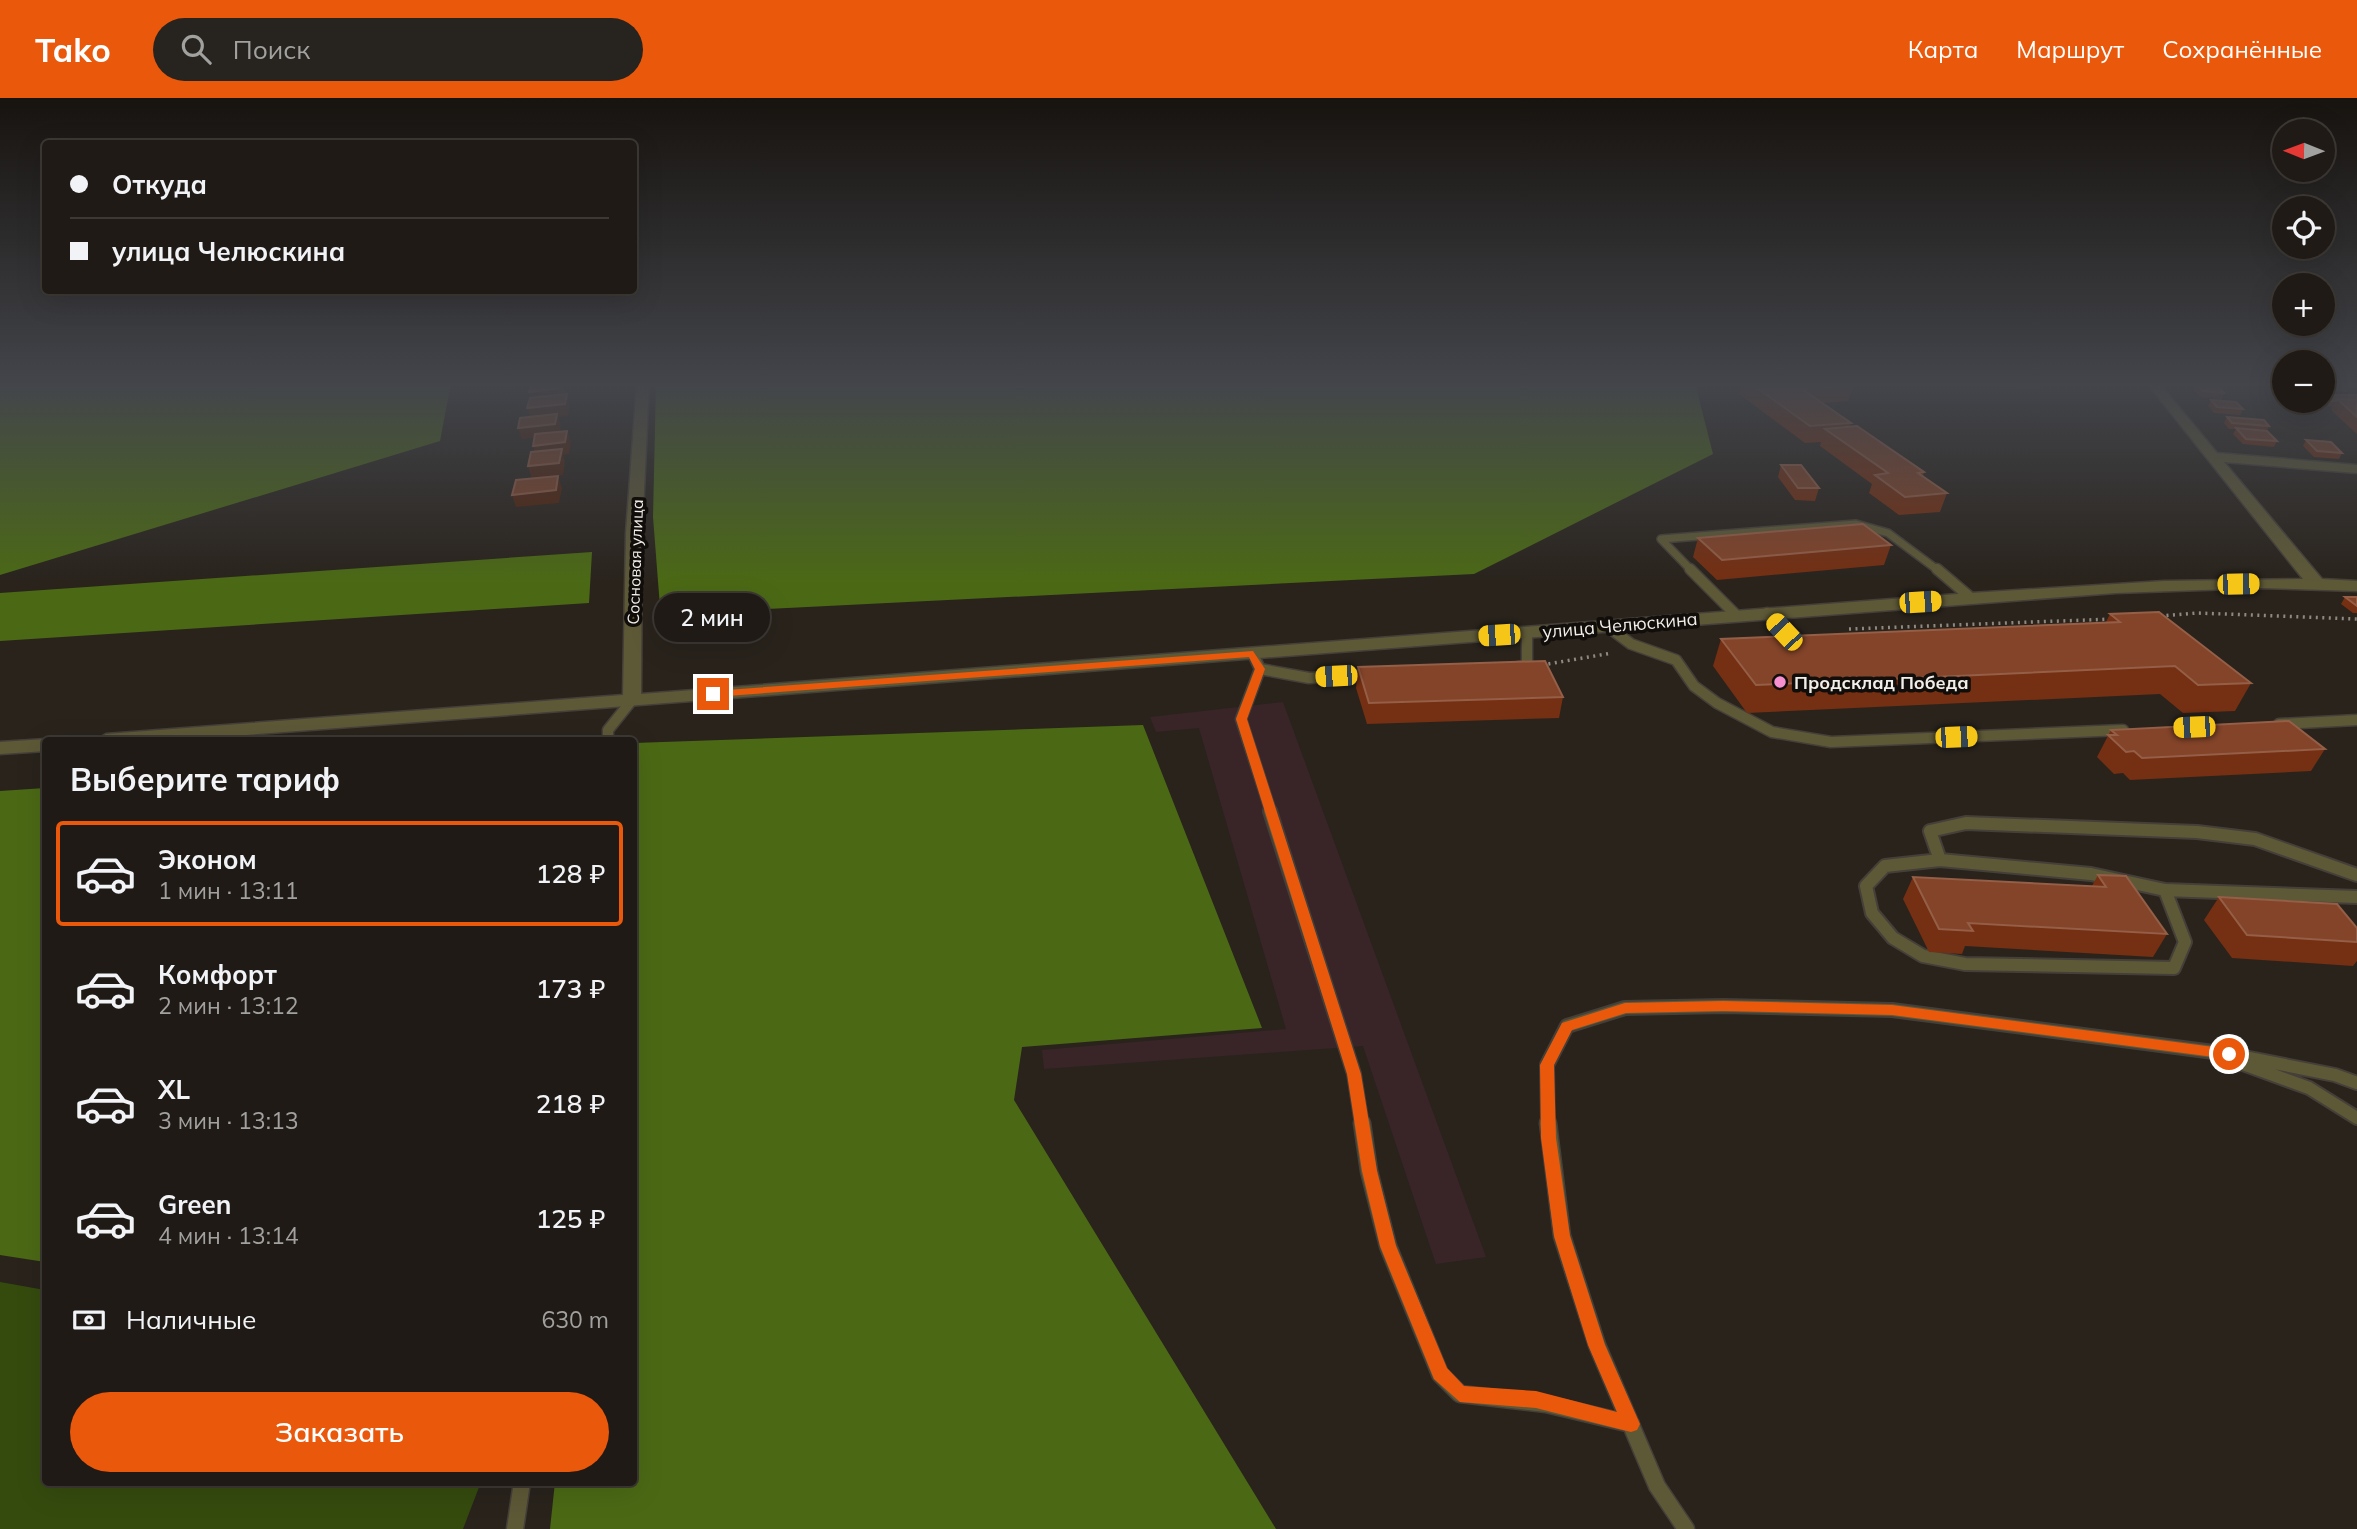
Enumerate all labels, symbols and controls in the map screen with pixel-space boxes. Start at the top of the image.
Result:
search box [153,18,643,81]
text: Tako [35,29,111,70]
icon: search [177,30,215,68]
text: Поиск [233,33,310,66]
text: Карта [1908,34,1978,64]
text: Маршрут [2016,34,2124,64]
text: Сохранённые [2162,34,2322,64]
north arrow [2272,119,2334,182]
map controls [2272,119,2335,413]
text: Откуда [112,168,207,201]
button: locate [2272,196,2335,259]
text: улица Челюскина [112,235,345,268]
button: + [2272,273,2335,336]
button: − [2272,350,2335,413]
street label: Сосновая улица [623,499,647,625]
car [2217,573,2260,595]
car [1899,590,1942,614]
callout: 2 мин [655,592,771,642]
text: 2 мин [680,603,744,632]
street label: улица Челюскина [1542,607,1698,643]
car [1762,609,1807,655]
car [1478,623,1521,647]
car [1315,664,1358,688]
place label: Продсклад Победа [1794,671,1969,694]
marker: Продсклад Победа [1772,674,1788,690]
route end [697,678,729,710]
car [2173,716,2216,738]
car [1935,726,1978,748]
text: Выберите тариф [70,759,340,799]
icon: car [74,842,137,905]
text: Эконом [158,843,257,876]
text: 128 ₽ [536,857,605,890]
text: 1 мин · 13:11 [158,876,298,905]
icon: car [74,957,137,1020]
text: Комфорт [158,958,277,991]
text: 173 ₽ [536,972,605,1005]
text: 2 мин · 13:12 [158,991,298,1020]
route start [2213,1038,2245,1070]
icon: car [74,1072,137,1135]
text: XL [158,1073,190,1106]
text: 218 ₽ [536,1087,605,1120]
text: 3 мин · 13:13 [158,1106,298,1135]
icon: car [74,1187,137,1250]
text: Green [158,1188,231,1221]
text: 125 ₽ [536,1202,605,1235]
text: 4 мин · 13:14 [158,1221,298,1250]
icon: cash [70,1301,108,1339]
text: Наличные [126,1303,256,1336]
text: 630 m [541,1305,609,1334]
button: Заказать [70,1392,609,1472]

